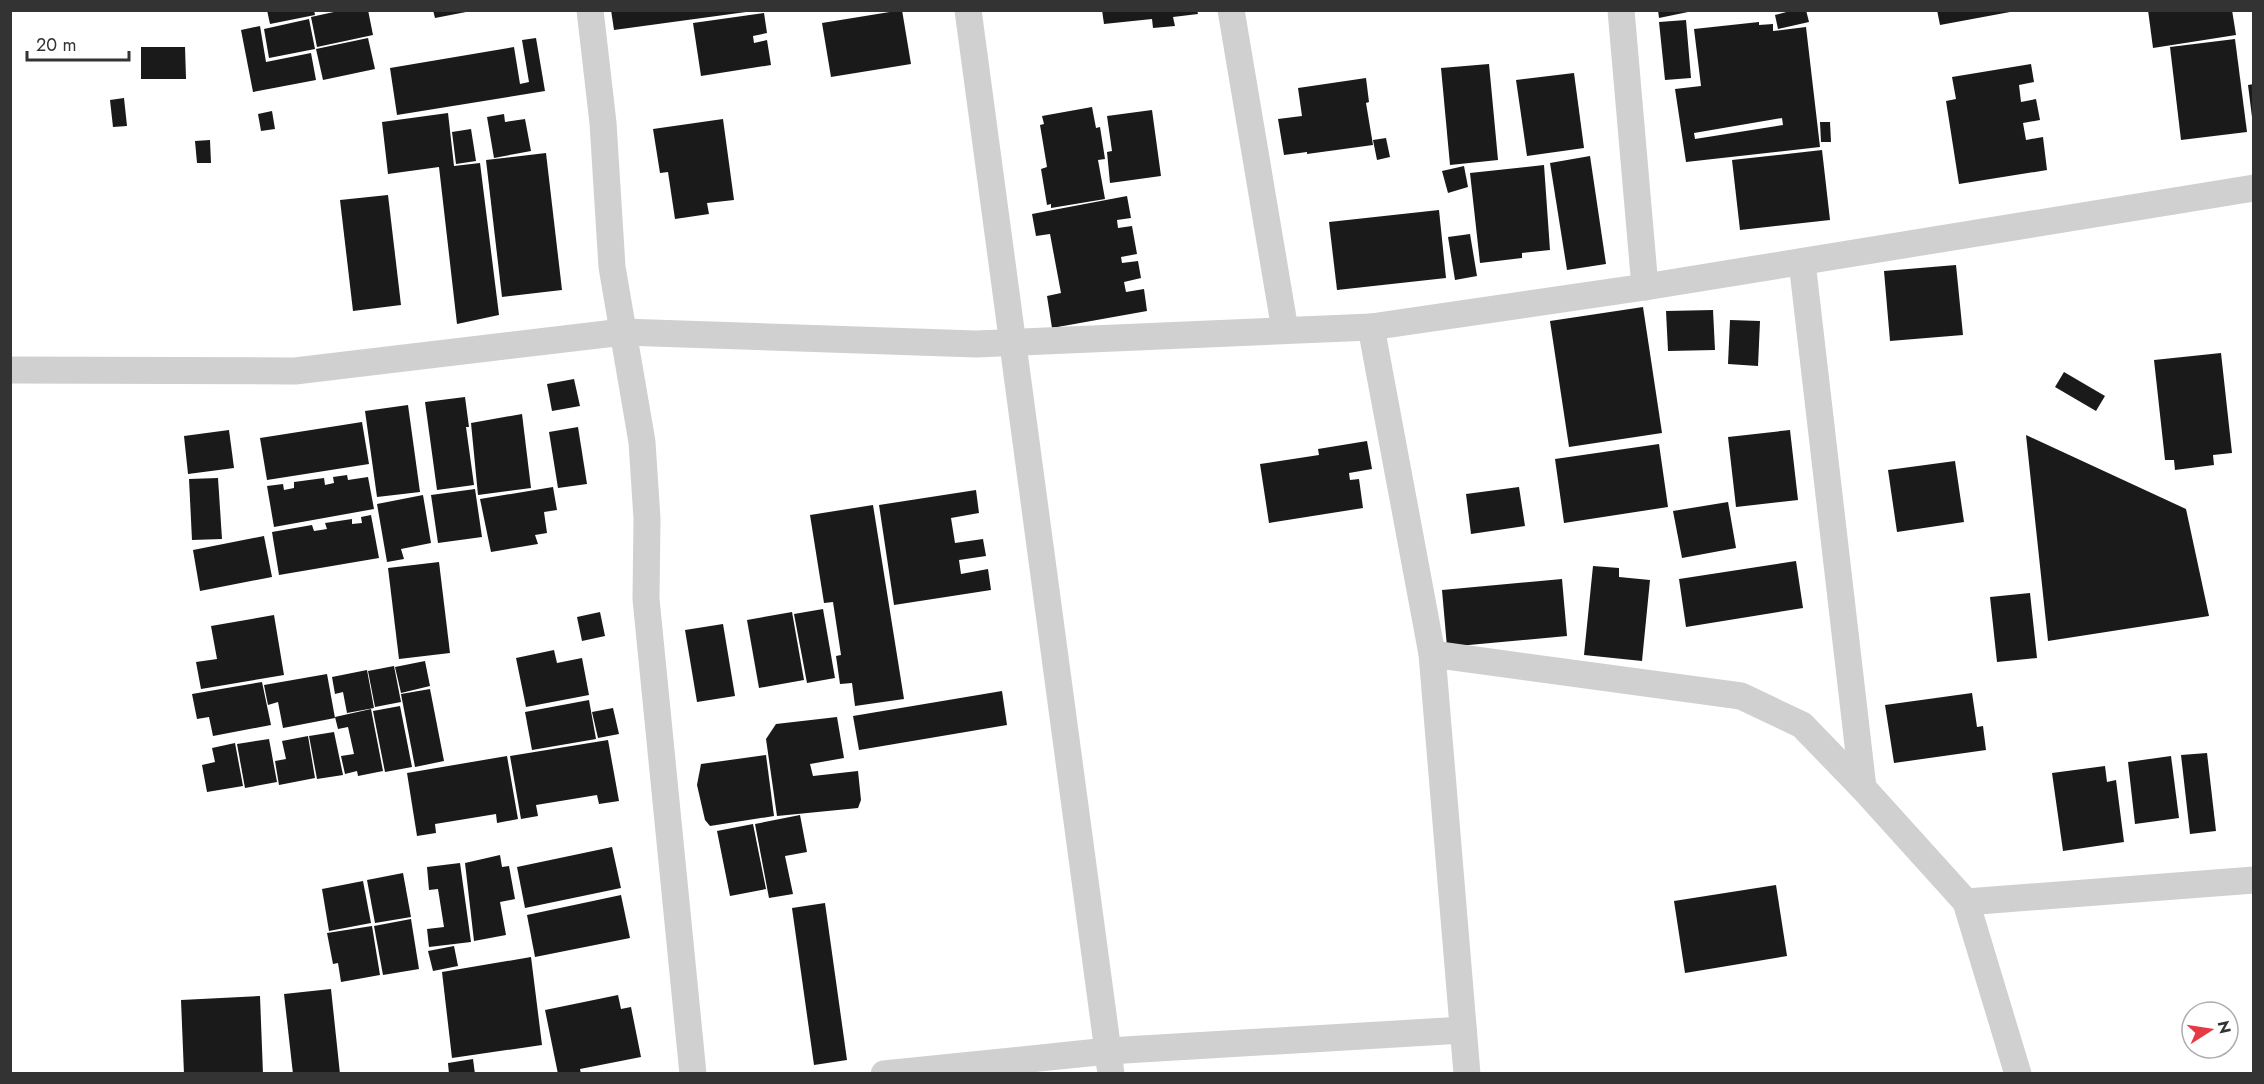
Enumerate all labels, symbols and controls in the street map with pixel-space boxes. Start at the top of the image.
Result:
scale bar [27,24,129,62]
text: 20 m [36,32,76,58]
north arrow [2180,1000,2240,1060]
text: N [2212,1018,2237,1036]

